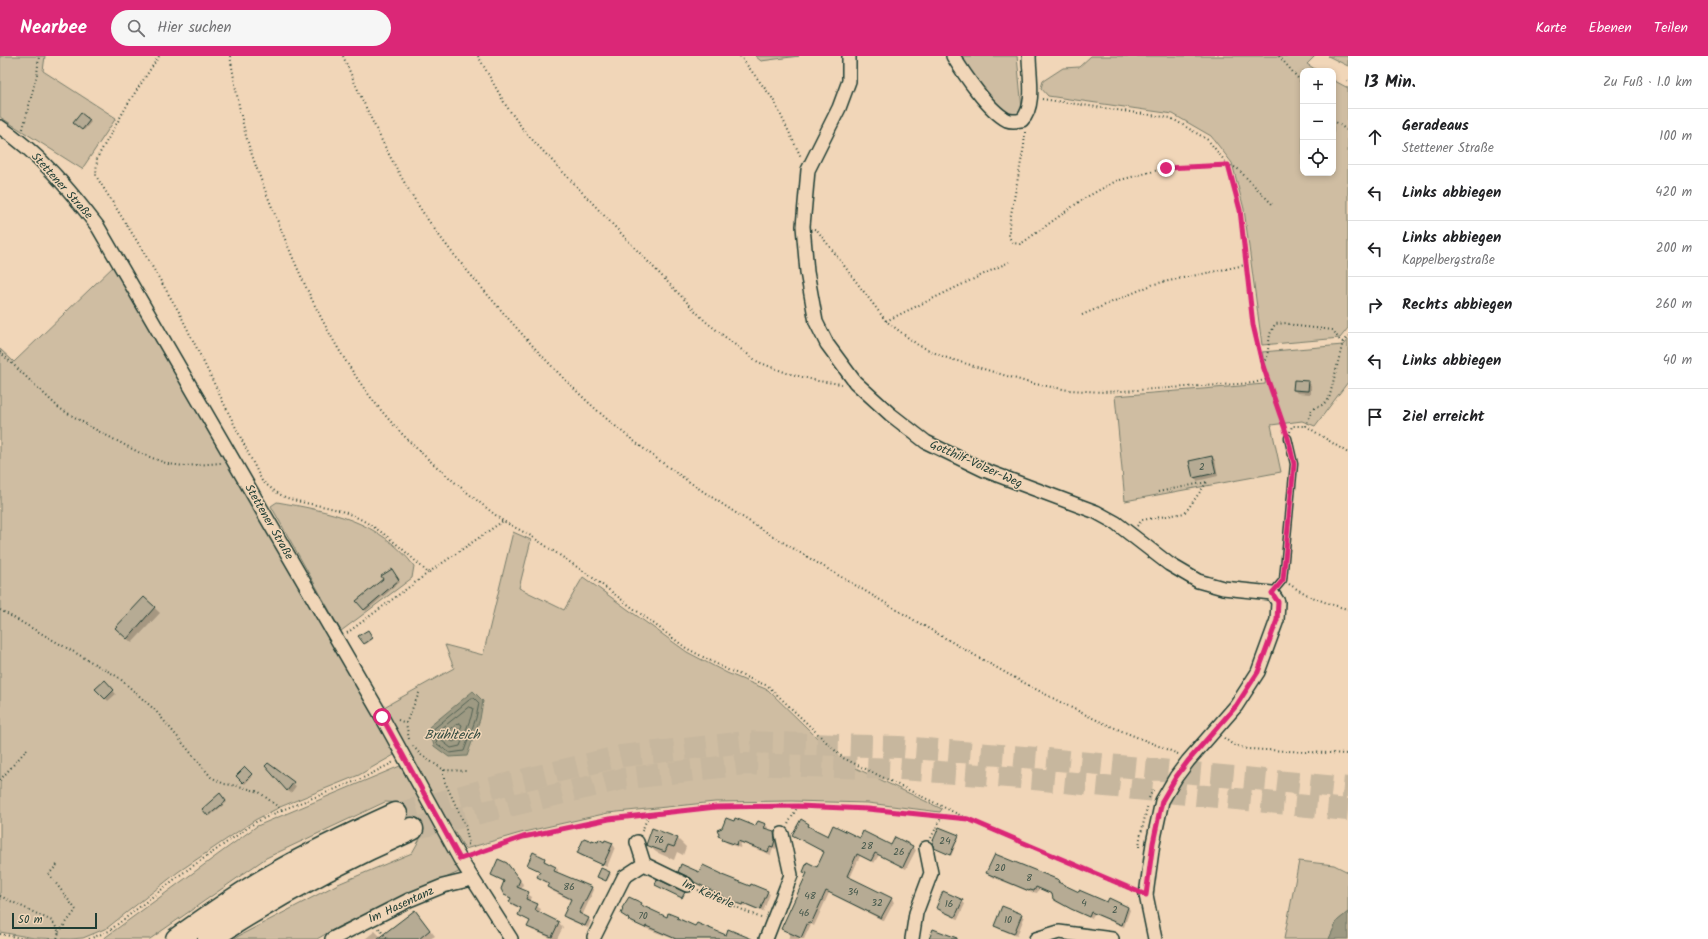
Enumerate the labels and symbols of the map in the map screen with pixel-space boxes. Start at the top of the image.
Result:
street label: Stettener Straße [27,148,98,224]
route end [1157,159,1175,177]
street label: Gotthilf-Volzer-Weg [927,435,1026,493]
house number: 2 [1199,459,1205,475]
street label: Stettener Straße [240,481,299,564]
route start [373,708,391,726]
water label: Brühlteich [424,725,481,746]
house number: 76 [654,832,664,848]
house number: 24 [939,833,951,849]
house number: 28 [861,838,874,854]
house number: 26 [893,844,905,860]
house number: 20 [995,860,1005,876]
house number: 8 [1026,870,1033,886]
street label: Im Keiferle [679,874,738,914]
house number: 86 [563,879,575,895]
street label: Im Hasentanz [365,881,437,929]
house number: 34 [847,884,859,900]
house number: 48 [804,888,817,904]
house number: 32 [871,895,883,911]
house number: 4 [1081,895,1087,911]
house number: 16 [945,896,953,912]
house number: 2 [1112,902,1118,918]
house number: 46 [798,905,810,921]
house number: 70 [638,908,648,924]
scale bar [12,911,97,930]
house number: 10 [1004,912,1012,928]

